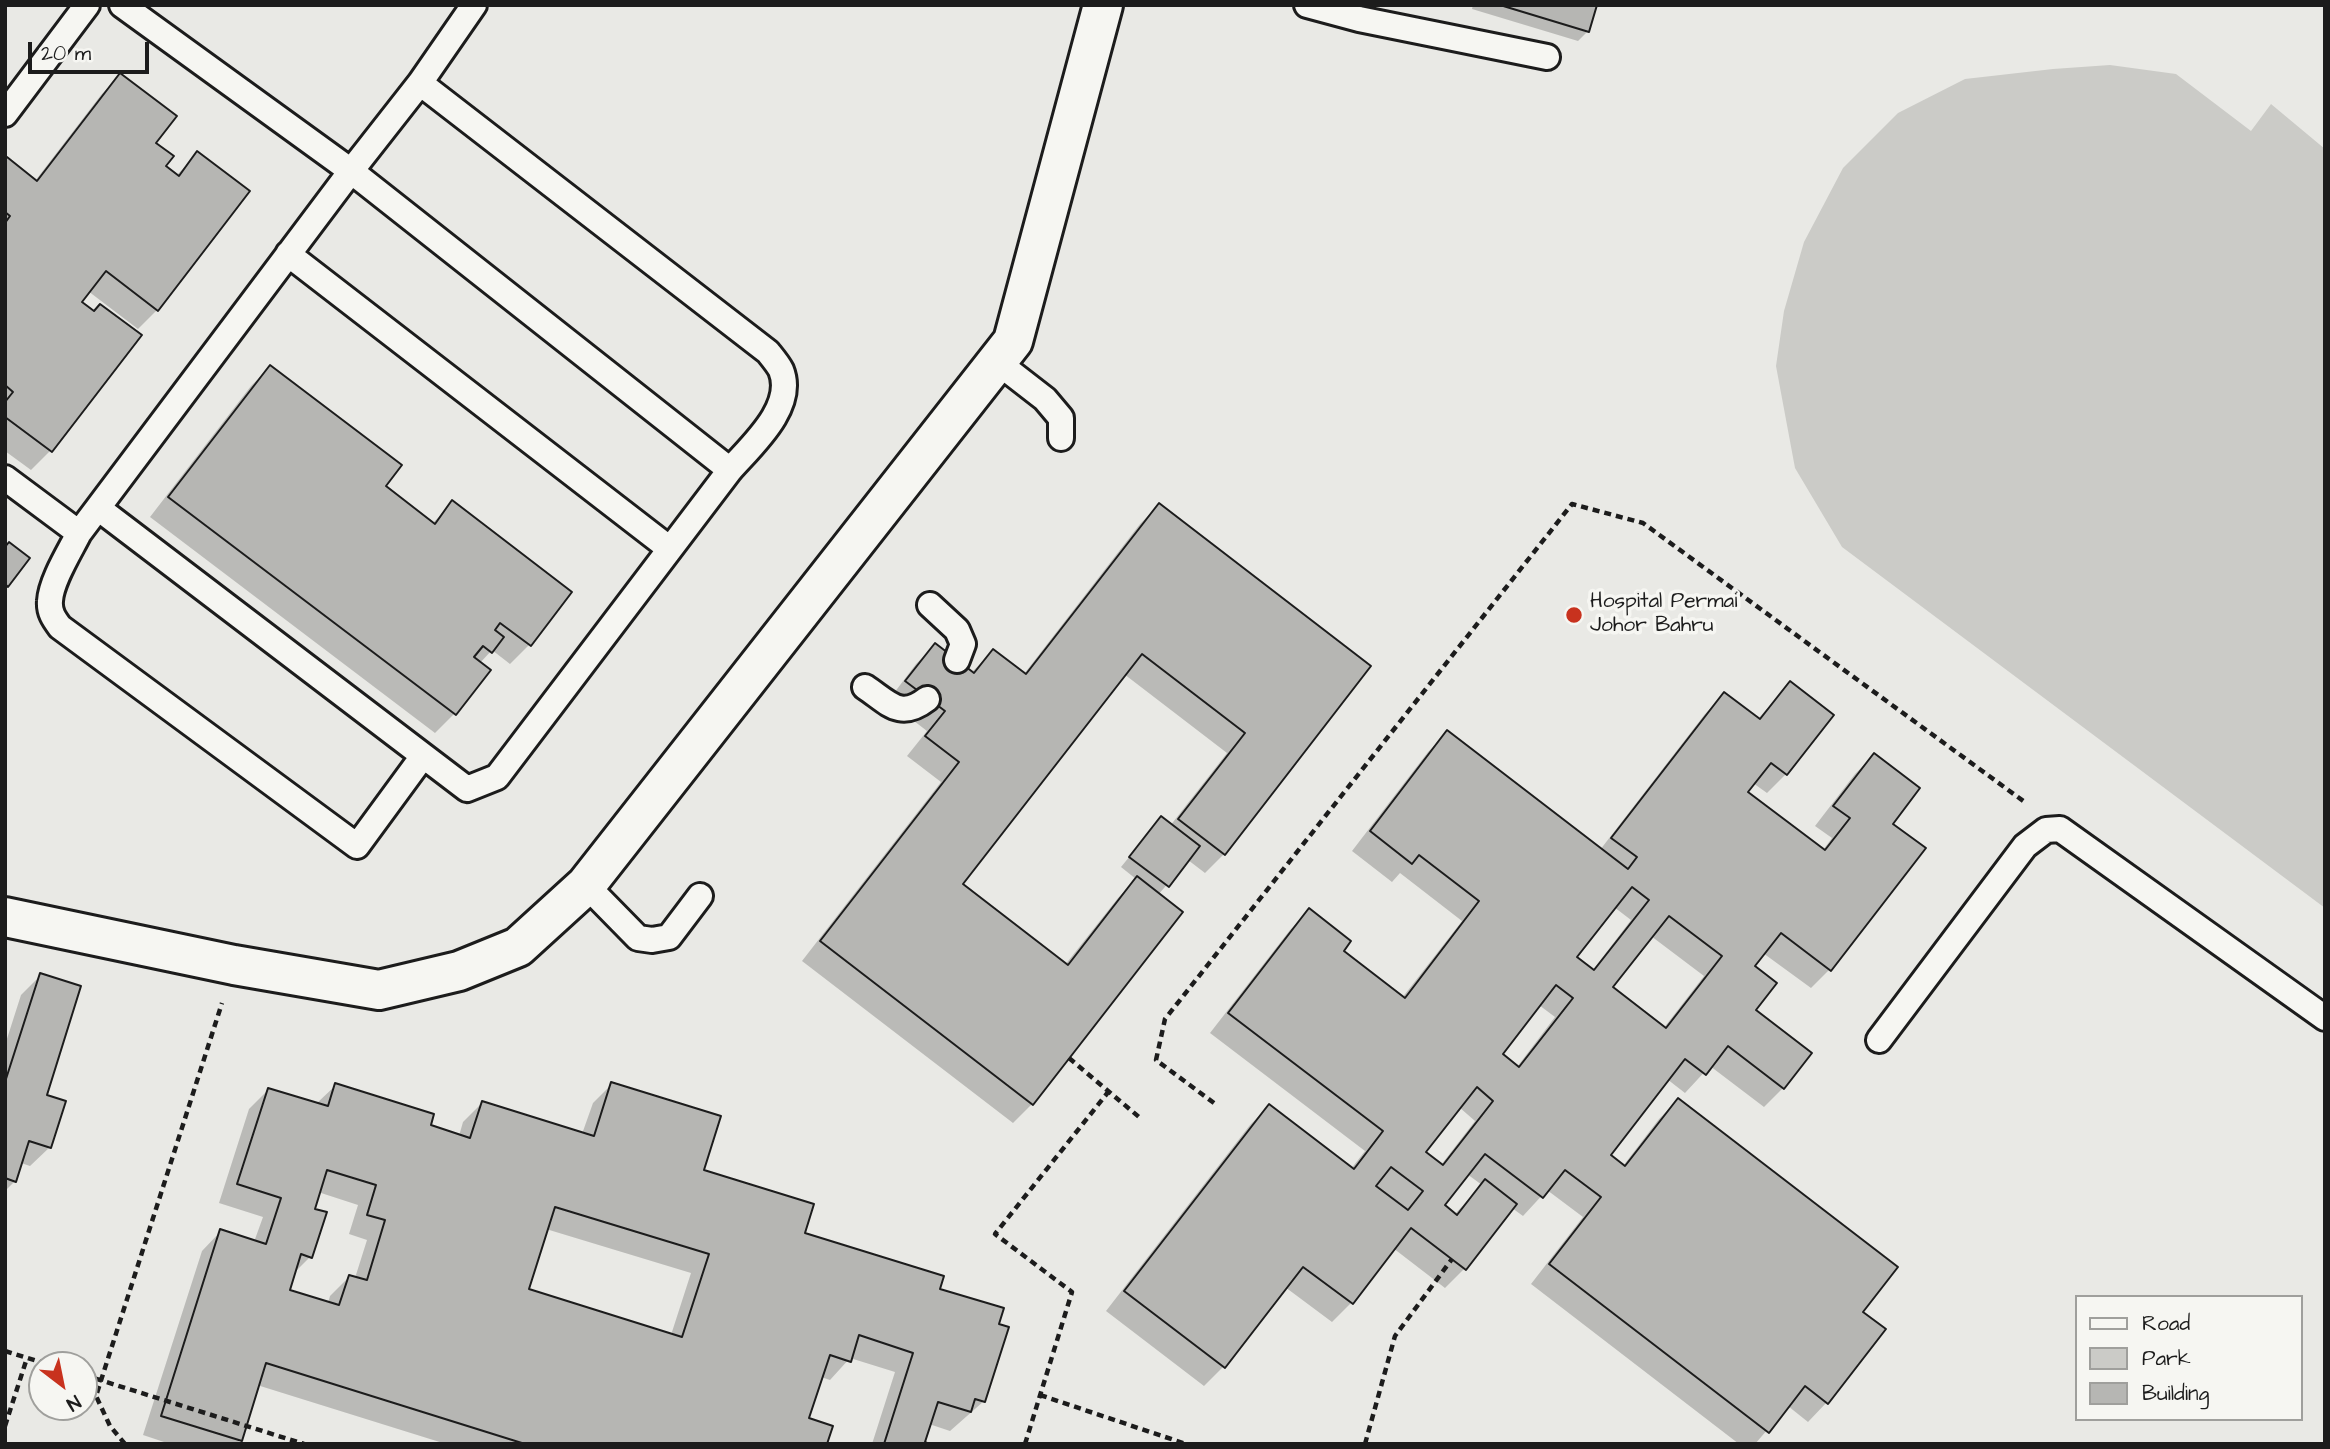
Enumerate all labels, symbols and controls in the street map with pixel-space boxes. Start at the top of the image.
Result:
scale bar [32,28,152,72]
text: 20 m [41,39,91,68]
place label: Hospital Permai Johor Bahru [1590,590,1737,640]
marker: Hospital Permai Johor Bahru [1564,605,1584,625]
legend [2074,1295,2302,1421]
text: Road [2142,1309,2190,1338]
text: Park [2142,1344,2191,1373]
north arrow [28,1351,98,1421]
text: Building [2142,1379,2209,1408]
text: N [61,1388,86,1417]

